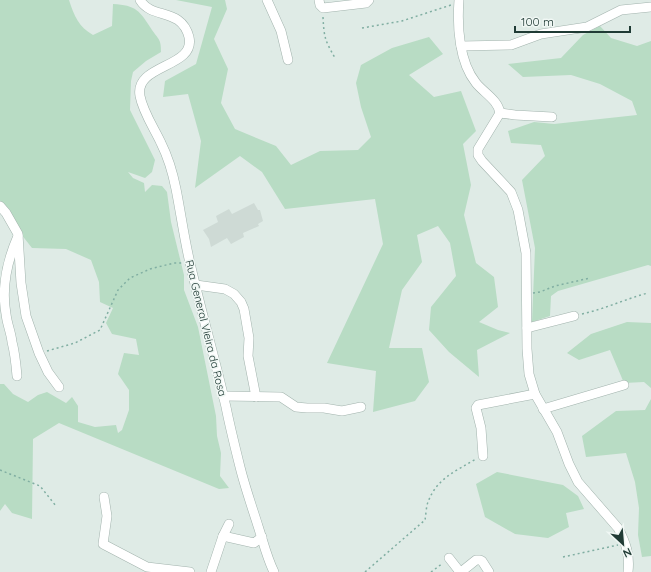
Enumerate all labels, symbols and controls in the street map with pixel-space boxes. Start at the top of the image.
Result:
scale bar [515,8,630,34]
text: 100 m [521,14,554,29]
street label: Rua General Vieira da Rosa [182,258,230,398]
north arrow [603,524,643,564]
text: N [621,545,634,561]

